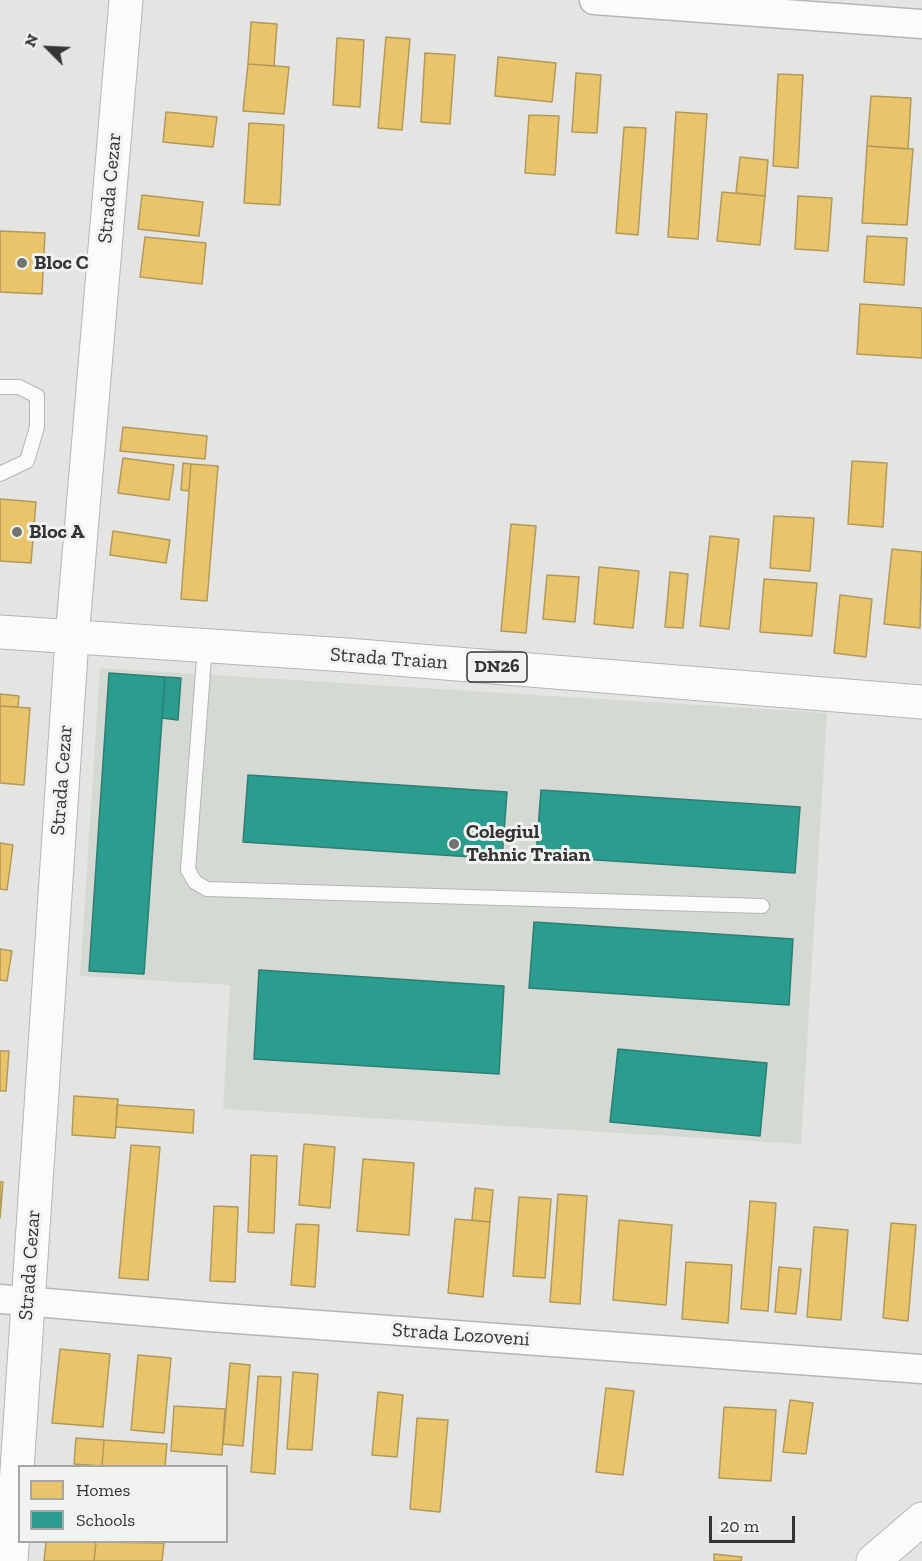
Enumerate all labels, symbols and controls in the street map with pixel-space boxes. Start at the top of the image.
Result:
north arrow [18,18,78,78]
text: N [20,31,42,50]
street label: Strada Cezar [93,132,127,244]
place label: Bloc C [34,251,89,275]
marker: Bloc C [15,256,29,270]
place label: Bloc A [29,520,84,544]
marker: Bloc A [10,525,24,539]
street label: Strada Traian [329,643,449,675]
road number: DN26 [467,652,527,682]
street label: Strada Cezar [46,724,78,836]
place label: Colegiul Tehnic Traian [466,820,590,867]
marker: Colegiul Tehnic Traian [447,837,461,851]
street label: Strada Cezar [14,1209,46,1321]
street label: Strada Lozoveni [391,1318,531,1352]
legend [18,1465,228,1543]
text: Homes [76,1479,130,1501]
scale bar [712,1504,798,1542]
text: Schools [76,1509,135,1531]
text: 20 m [720,1515,759,1537]

